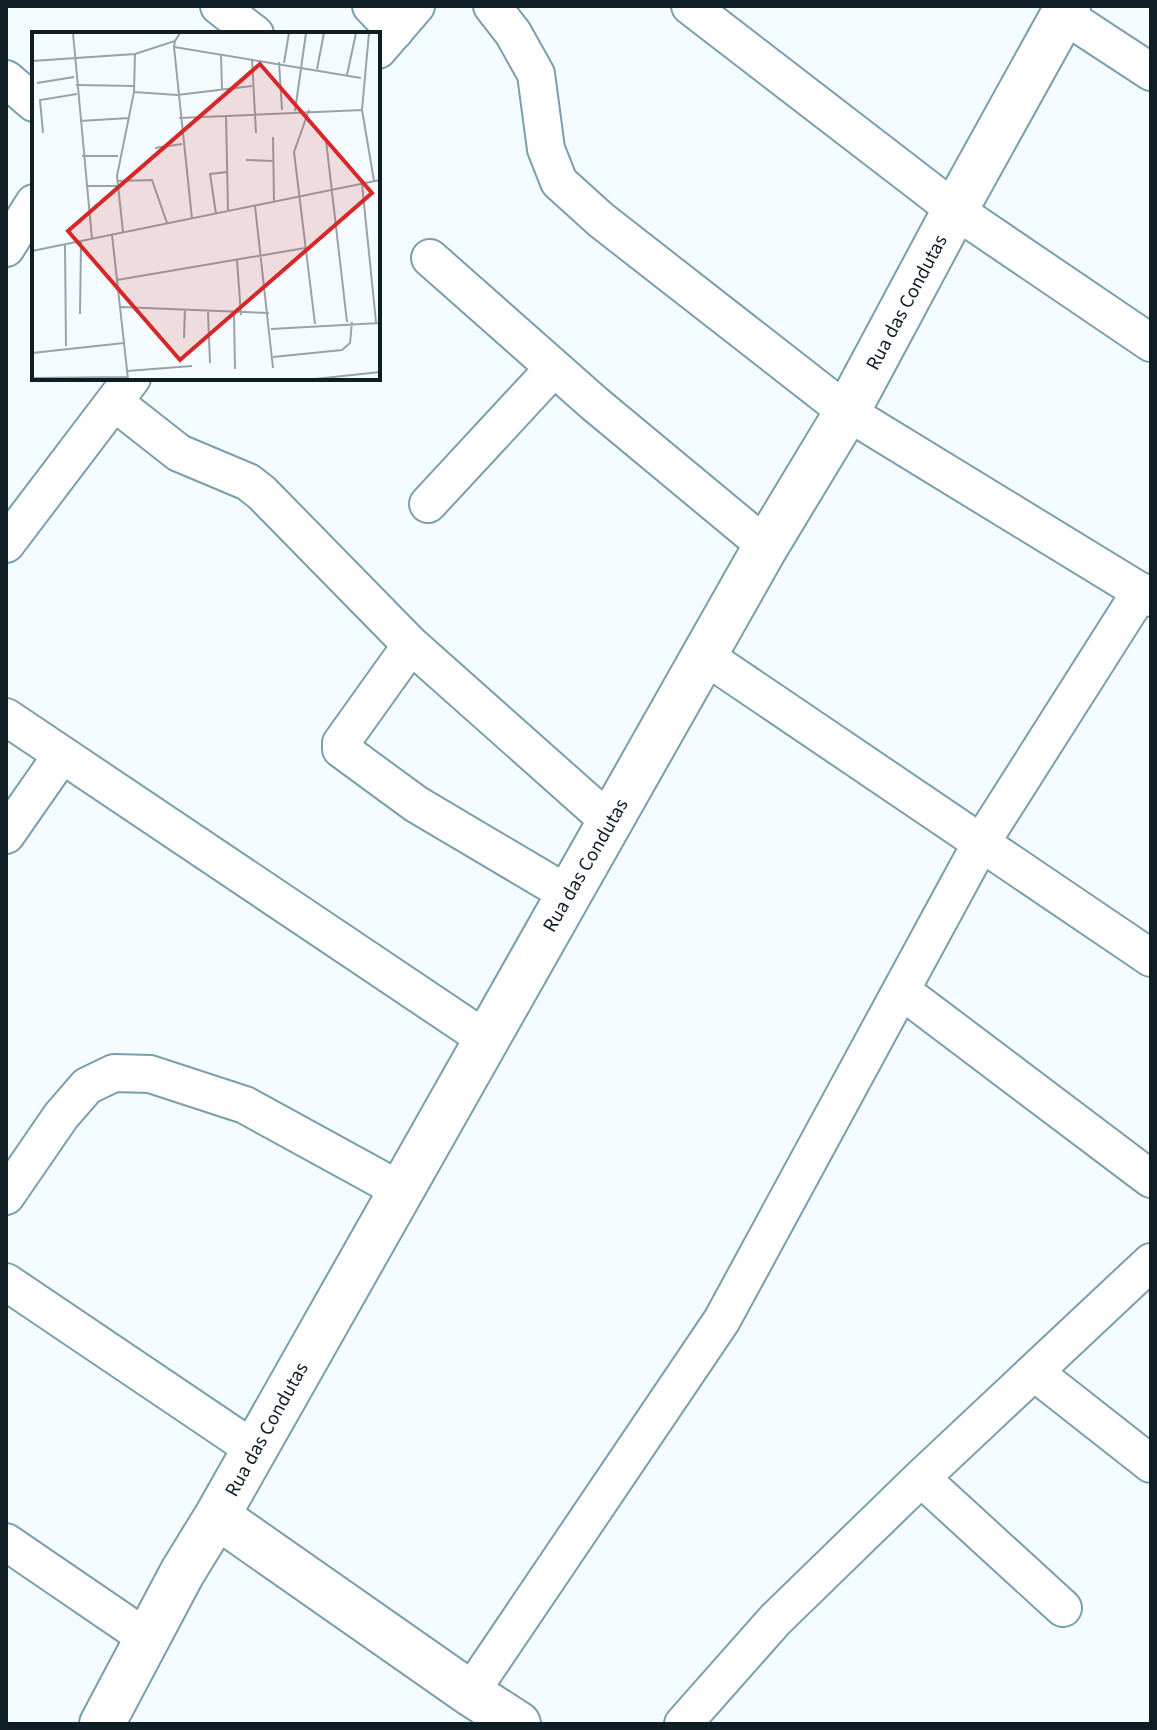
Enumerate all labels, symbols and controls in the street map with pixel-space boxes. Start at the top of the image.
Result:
inset map [32,32,380,380]
street label: Rua das Condutas [859,230,954,375]
street label: Rua das Condutas [536,794,635,937]
street label: Rua das Condutas [218,1357,315,1502]

